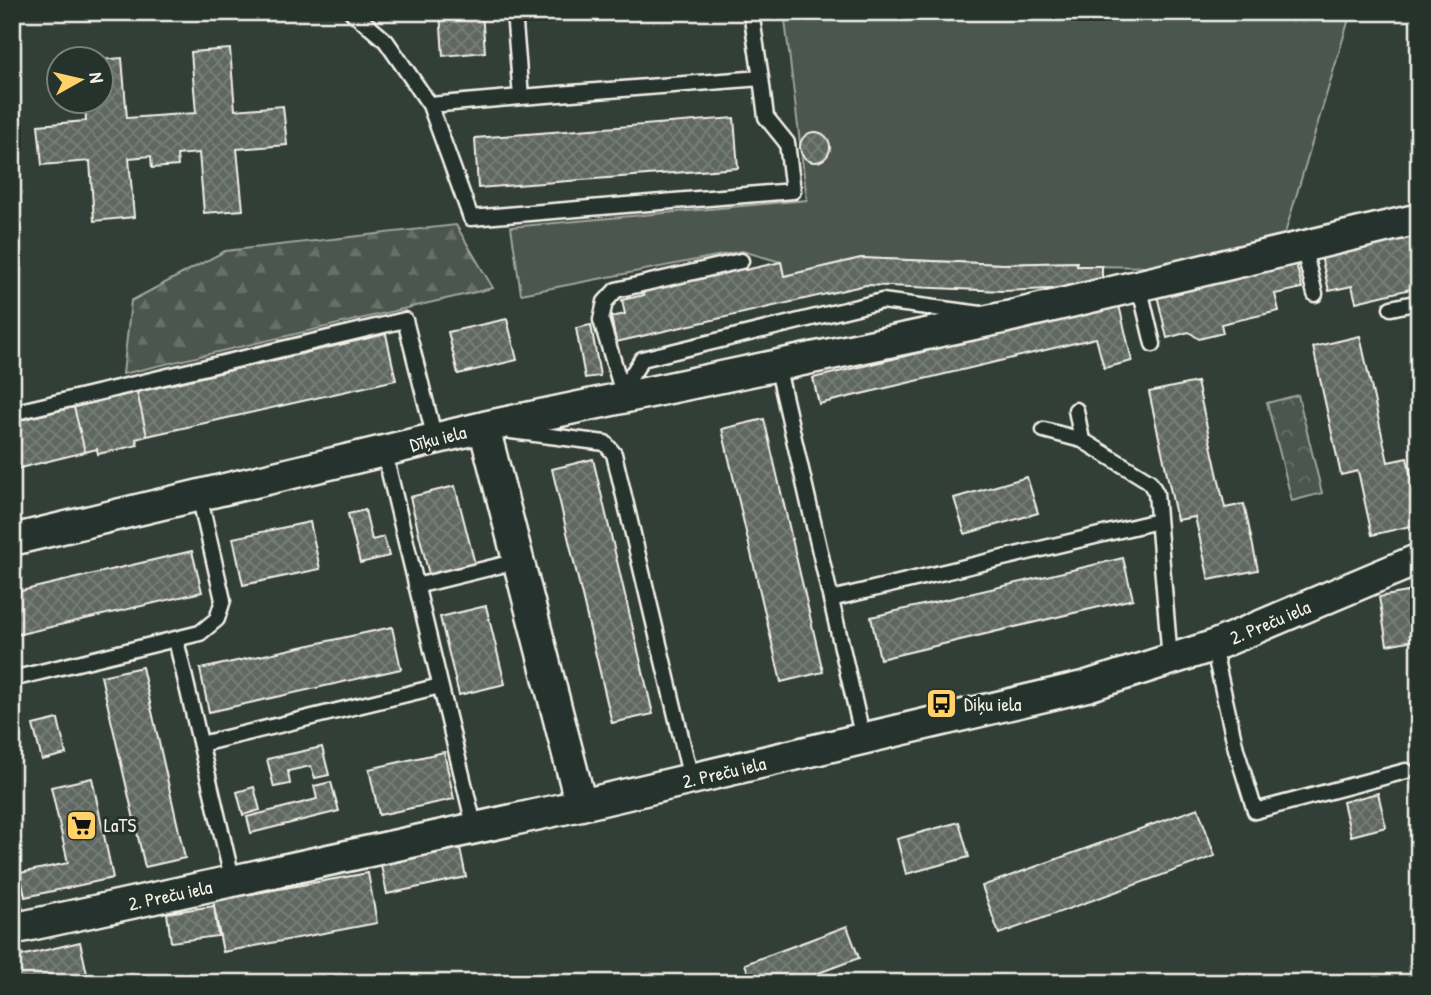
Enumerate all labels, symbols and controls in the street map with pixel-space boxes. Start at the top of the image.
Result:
north arrow [46,46,116,116]
text: N [83,71,110,84]
street label: Dīķu iela [407,418,470,458]
street label: 2. Preču iela [1226,593,1315,651]
bus stop icon: Diķu iela [924,687,958,721]
place label: Diķu iela [964,691,1022,717]
street label: 2. Preču iela [680,750,769,794]
supermarket icon: LaTS [64,808,98,842]
place label: LaTS [104,812,136,838]
street label: 2. Preču iela [126,873,215,917]

